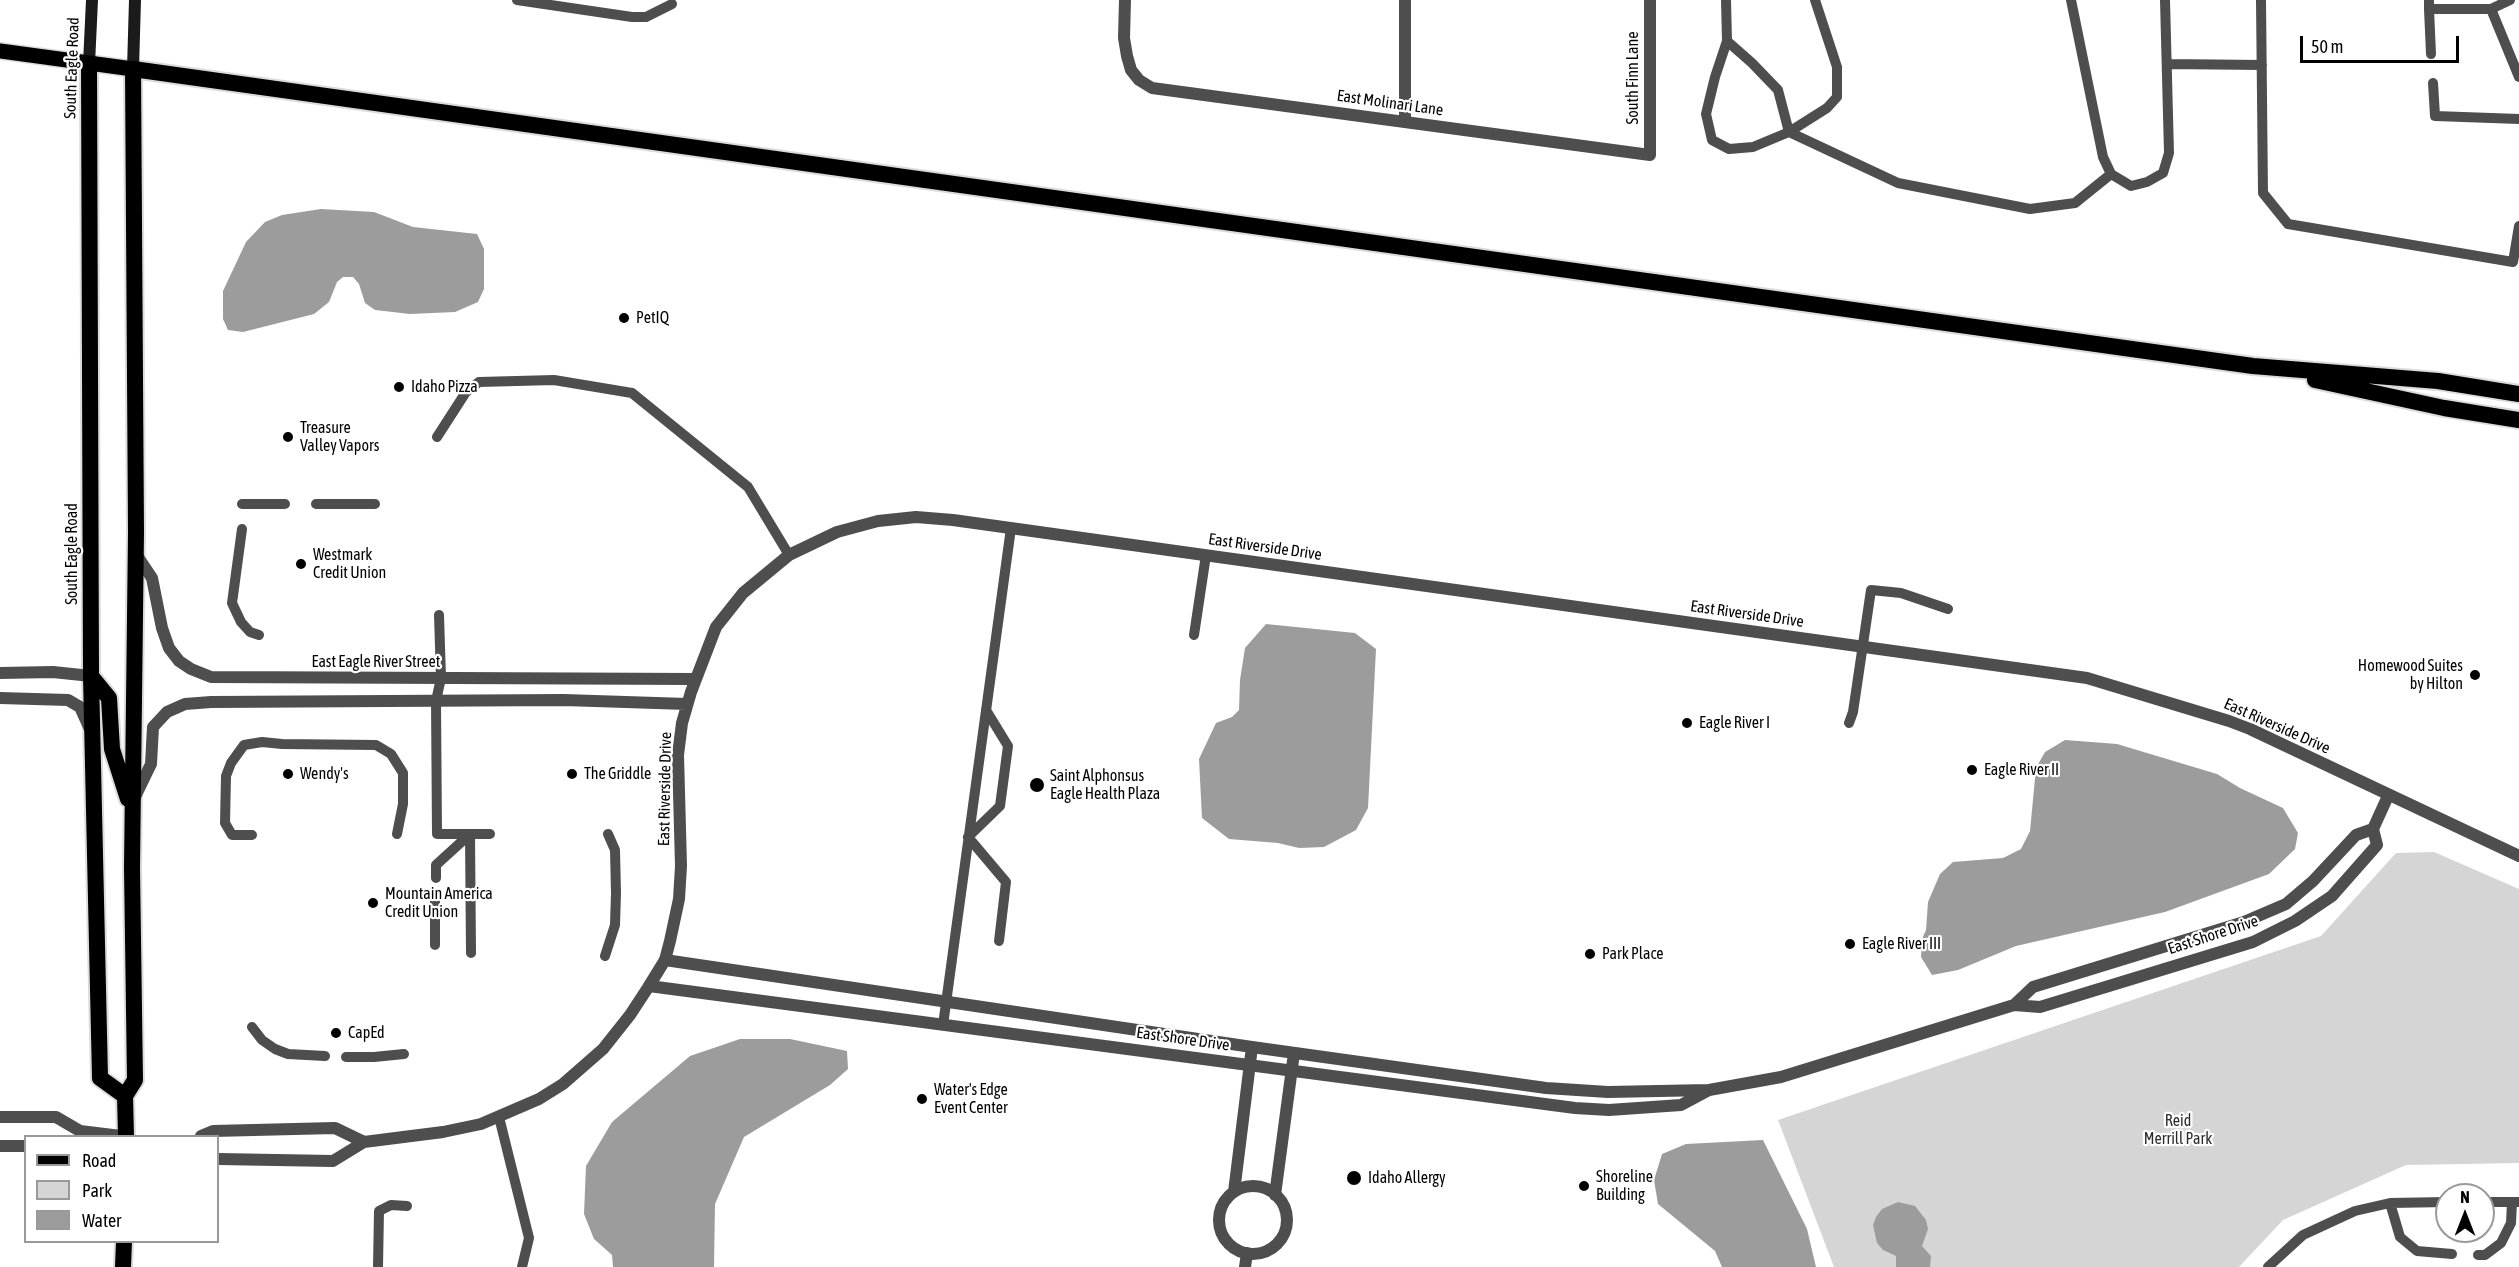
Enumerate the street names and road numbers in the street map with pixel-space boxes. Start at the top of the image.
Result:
street label: South Eagle Road [61,17,83,119]
street label: South Finn Lane [1623,31,1643,125]
street label: East Molinari Lane [1336,86,1444,120]
street label: South Eagle Road [62,503,82,605]
street label: East Riverside Drive [1207,530,1323,564]
street label: East Riverside Drive [1689,597,1805,631]
street label: East Eagle River Street [312,652,440,672]
street label: East Riverside Drive [2221,694,2333,758]
street label: East Riverside Drive [654,732,676,846]
street label: East Shore Drive [2165,911,2261,959]
street label: East Shore Drive [1135,1023,1231,1055]

